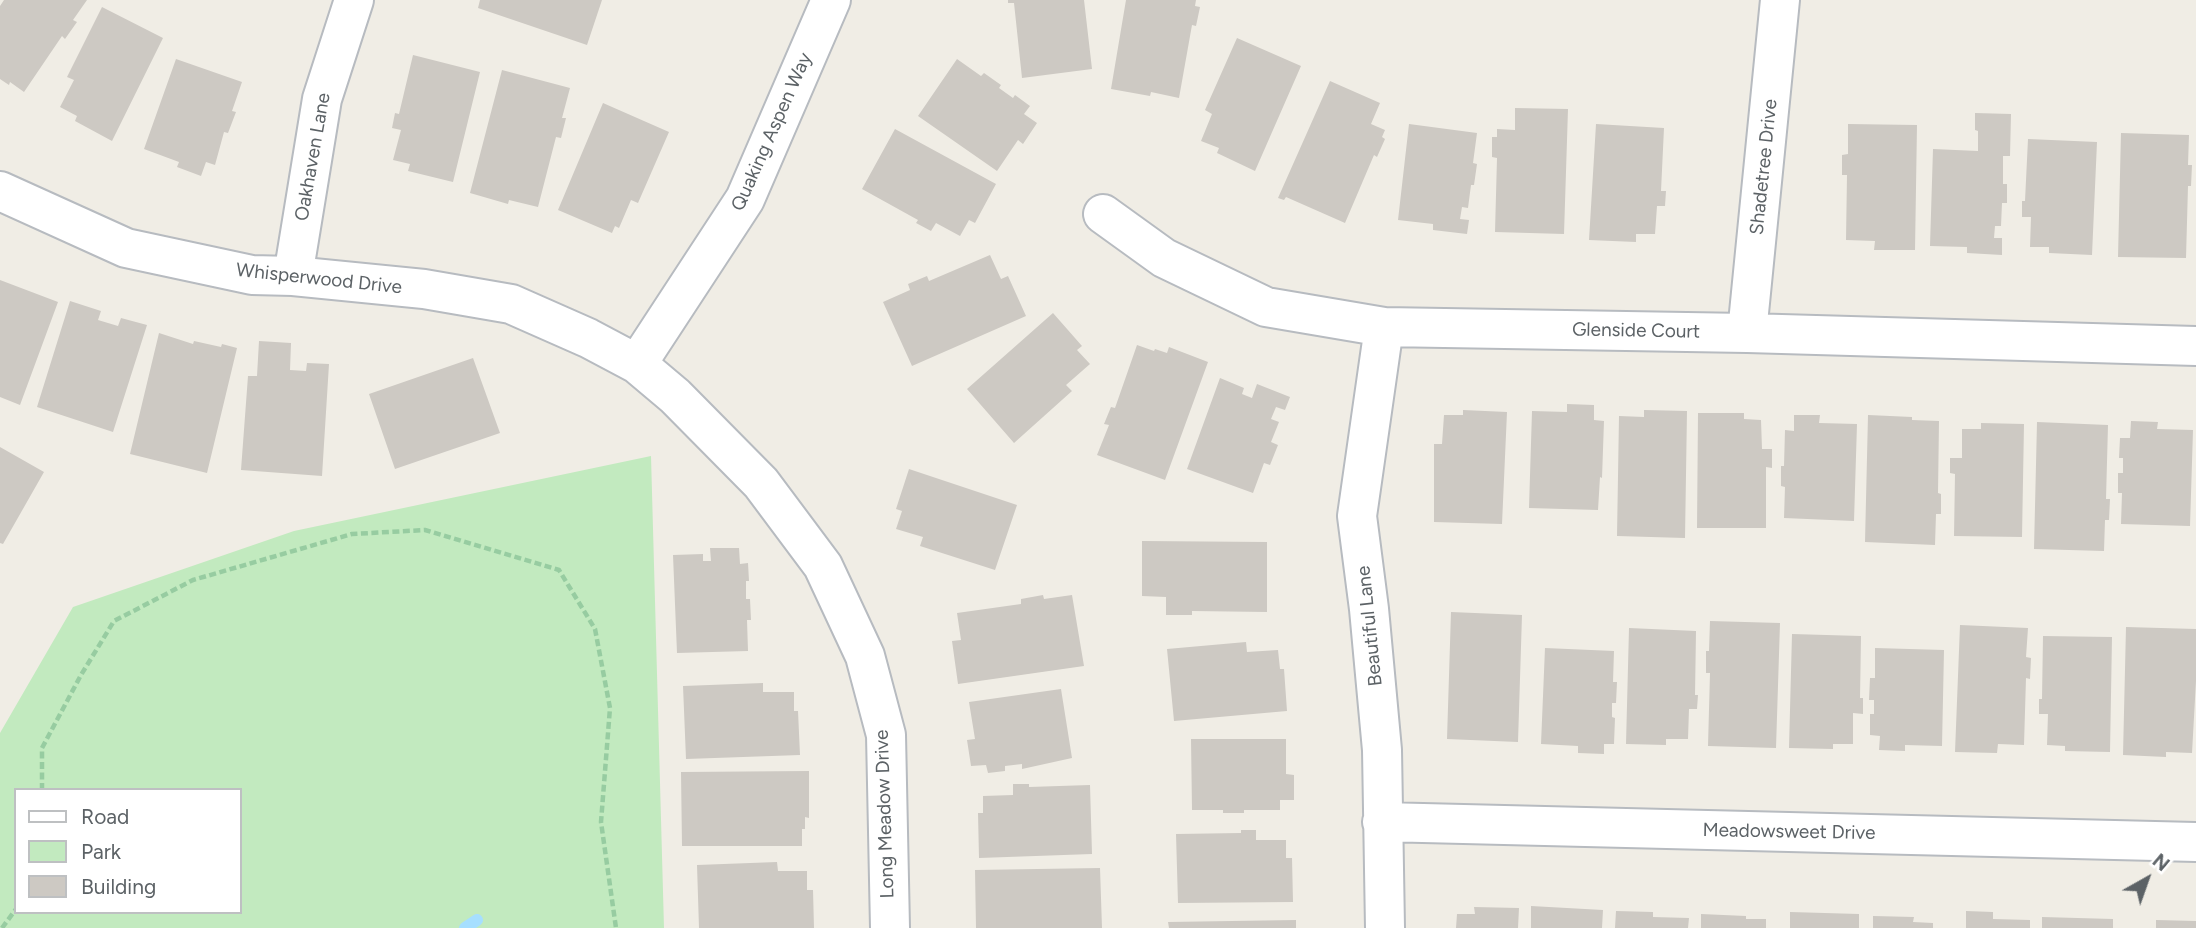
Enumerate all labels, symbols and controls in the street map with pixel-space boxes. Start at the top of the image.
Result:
street label: Quaking Aspen Way [727,49,817,215]
street label: Oakhaven Lane [291,91,335,223]
street label: Shadetree Drive [1746,98,1782,236]
street label: Whisperwood Drive [235,259,403,299]
street label: Glenside Court [1572,318,1700,344]
street label: Beautiful Lane [1352,565,1388,687]
street label: Long Meadow Drive [871,729,899,899]
legend [14,788,242,914]
text: Road [81,804,129,829]
street label: Meadowsweet Drive [1702,819,1876,845]
text: Park [81,839,121,864]
north arrow [2112,844,2182,914]
text: N [2148,849,2174,876]
text: Building [81,874,156,899]

